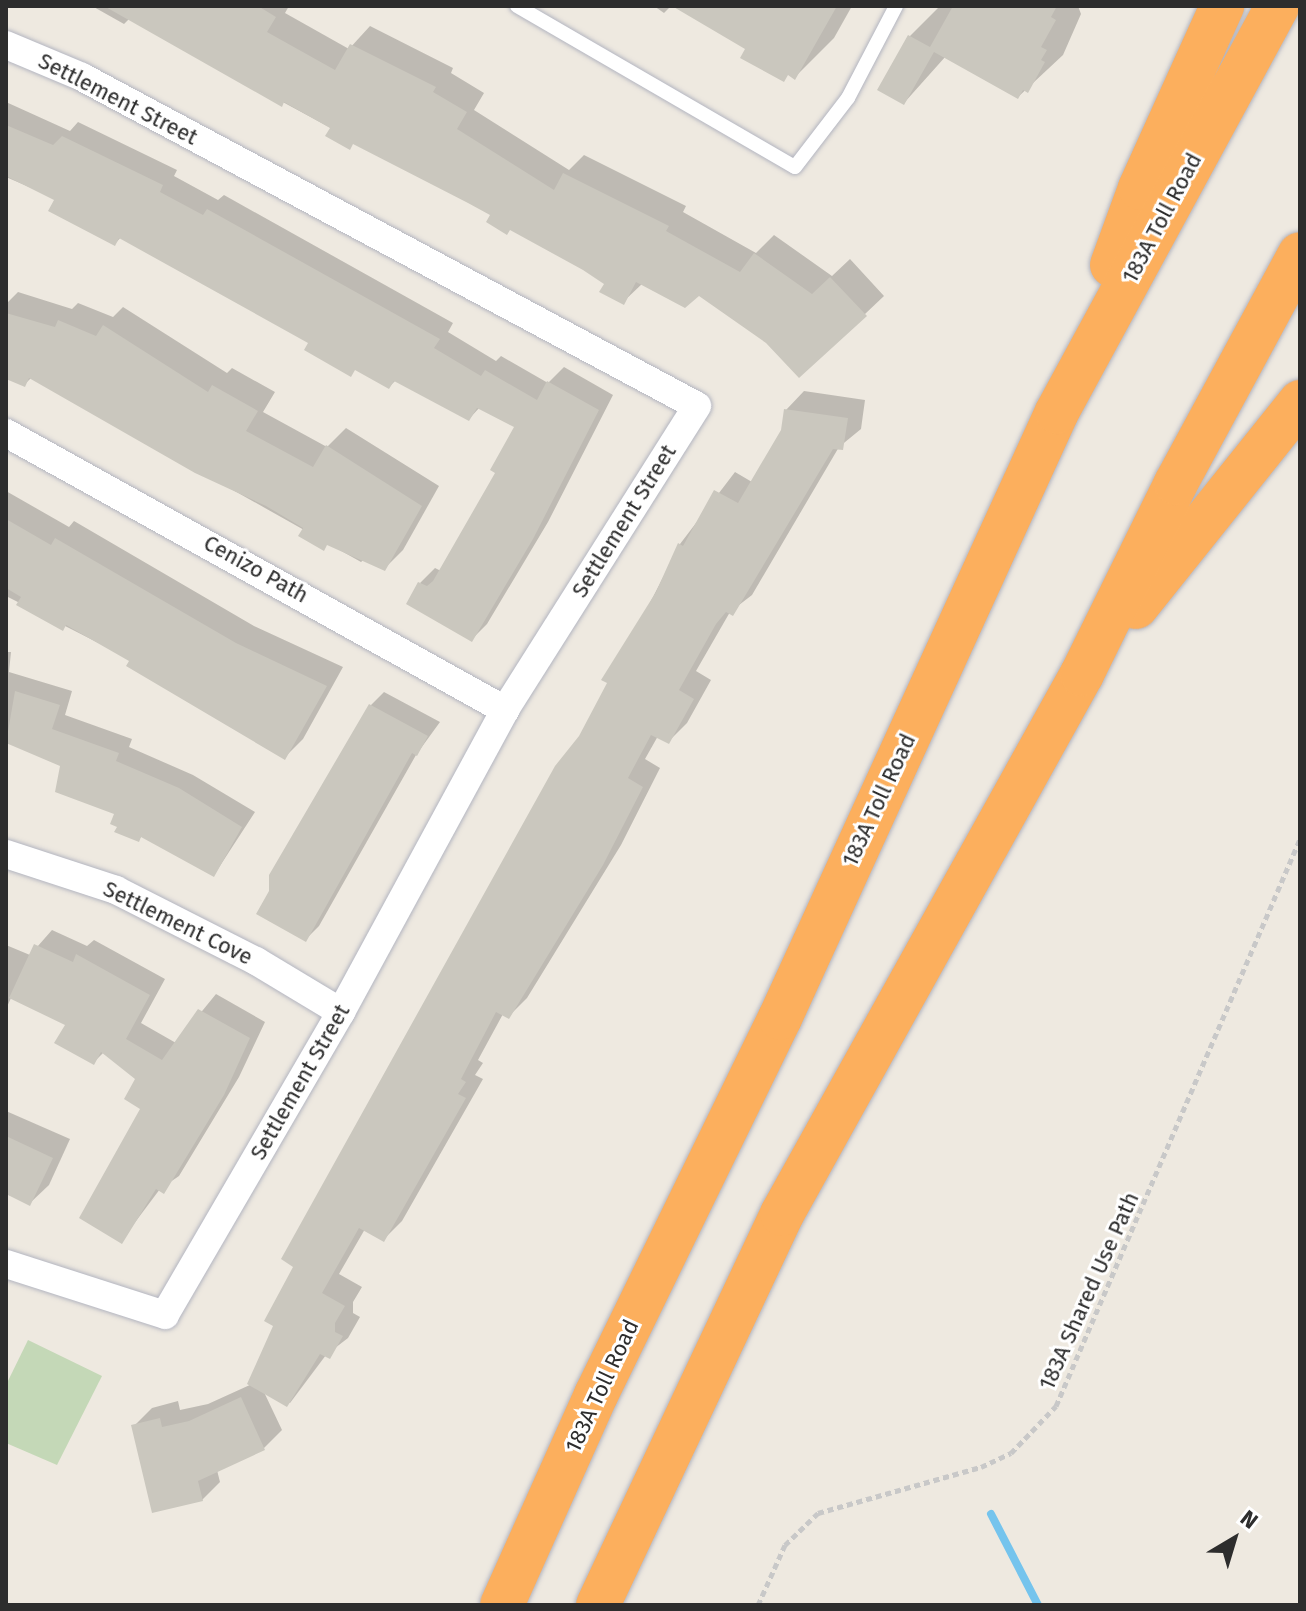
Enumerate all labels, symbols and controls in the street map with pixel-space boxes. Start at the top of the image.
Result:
street label: Settlement Street [34,47,202,151]
street label: 183A Toll Road [1117,148,1207,288]
street label: Settlement Street [566,440,682,602]
street label: Cenizo Path [199,529,313,609]
street label: 183A Toll Road [837,729,921,871]
street label: Settlement Cove [99,875,257,971]
street label: Settlement Street [245,1000,355,1164]
street label: 183A Shared Use Path [1033,1188,1145,1394]
street label: 183A Toll Road [560,1315,644,1457]
north arrow [1194,1499,1274,1579]
text: N [1235,1505,1263,1535]

